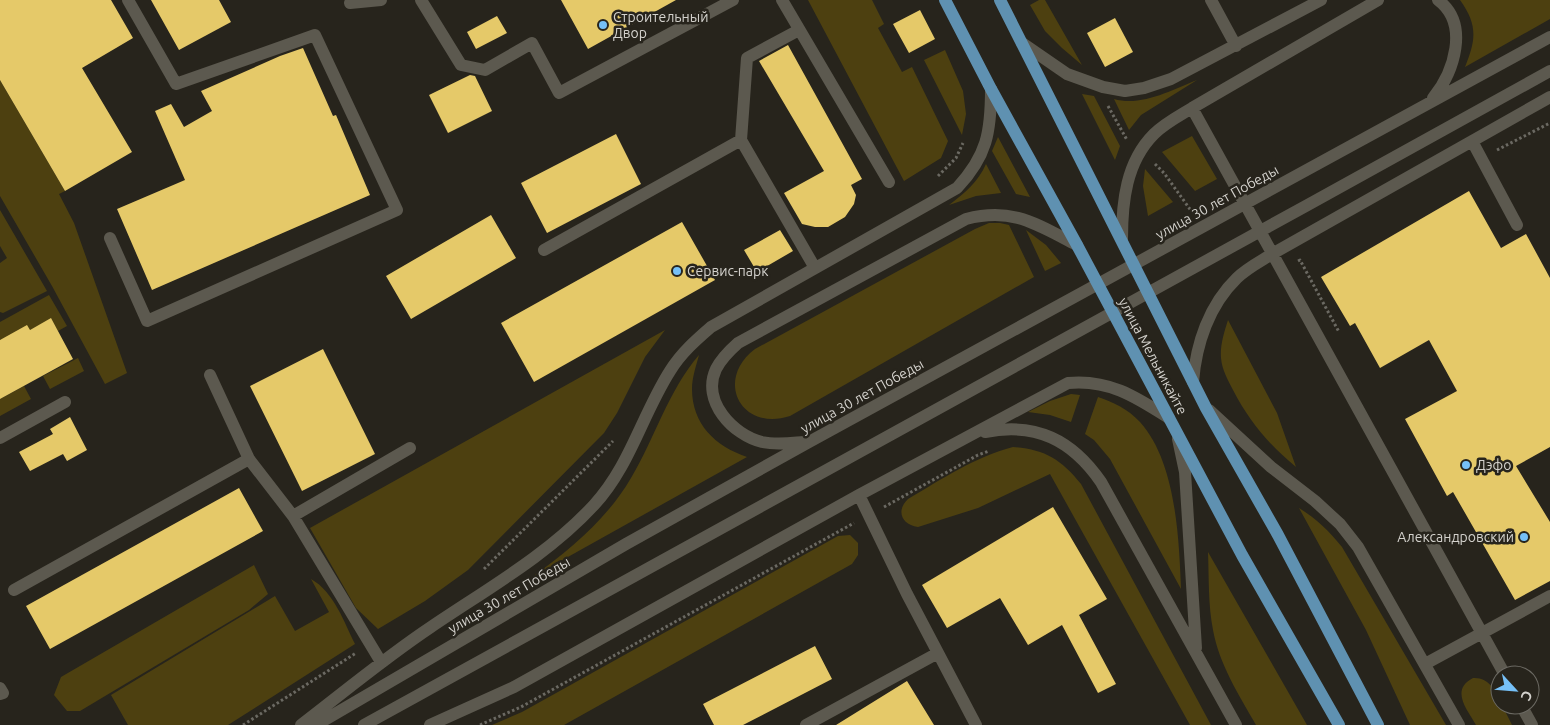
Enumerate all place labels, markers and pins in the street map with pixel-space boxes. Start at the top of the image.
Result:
place label: Строительный Двор [613,9,708,41]
marker: Строительный Двор [597,19,609,31]
place label: Сервис-парк [687,263,768,279]
marker: Сервис-парк [671,265,683,277]
place label: Дэфо [1476,457,1511,473]
marker: Дэфо [1460,459,1472,471]
place label: Александровский [1397,529,1514,545]
marker: Александровский [1518,531,1530,543]

